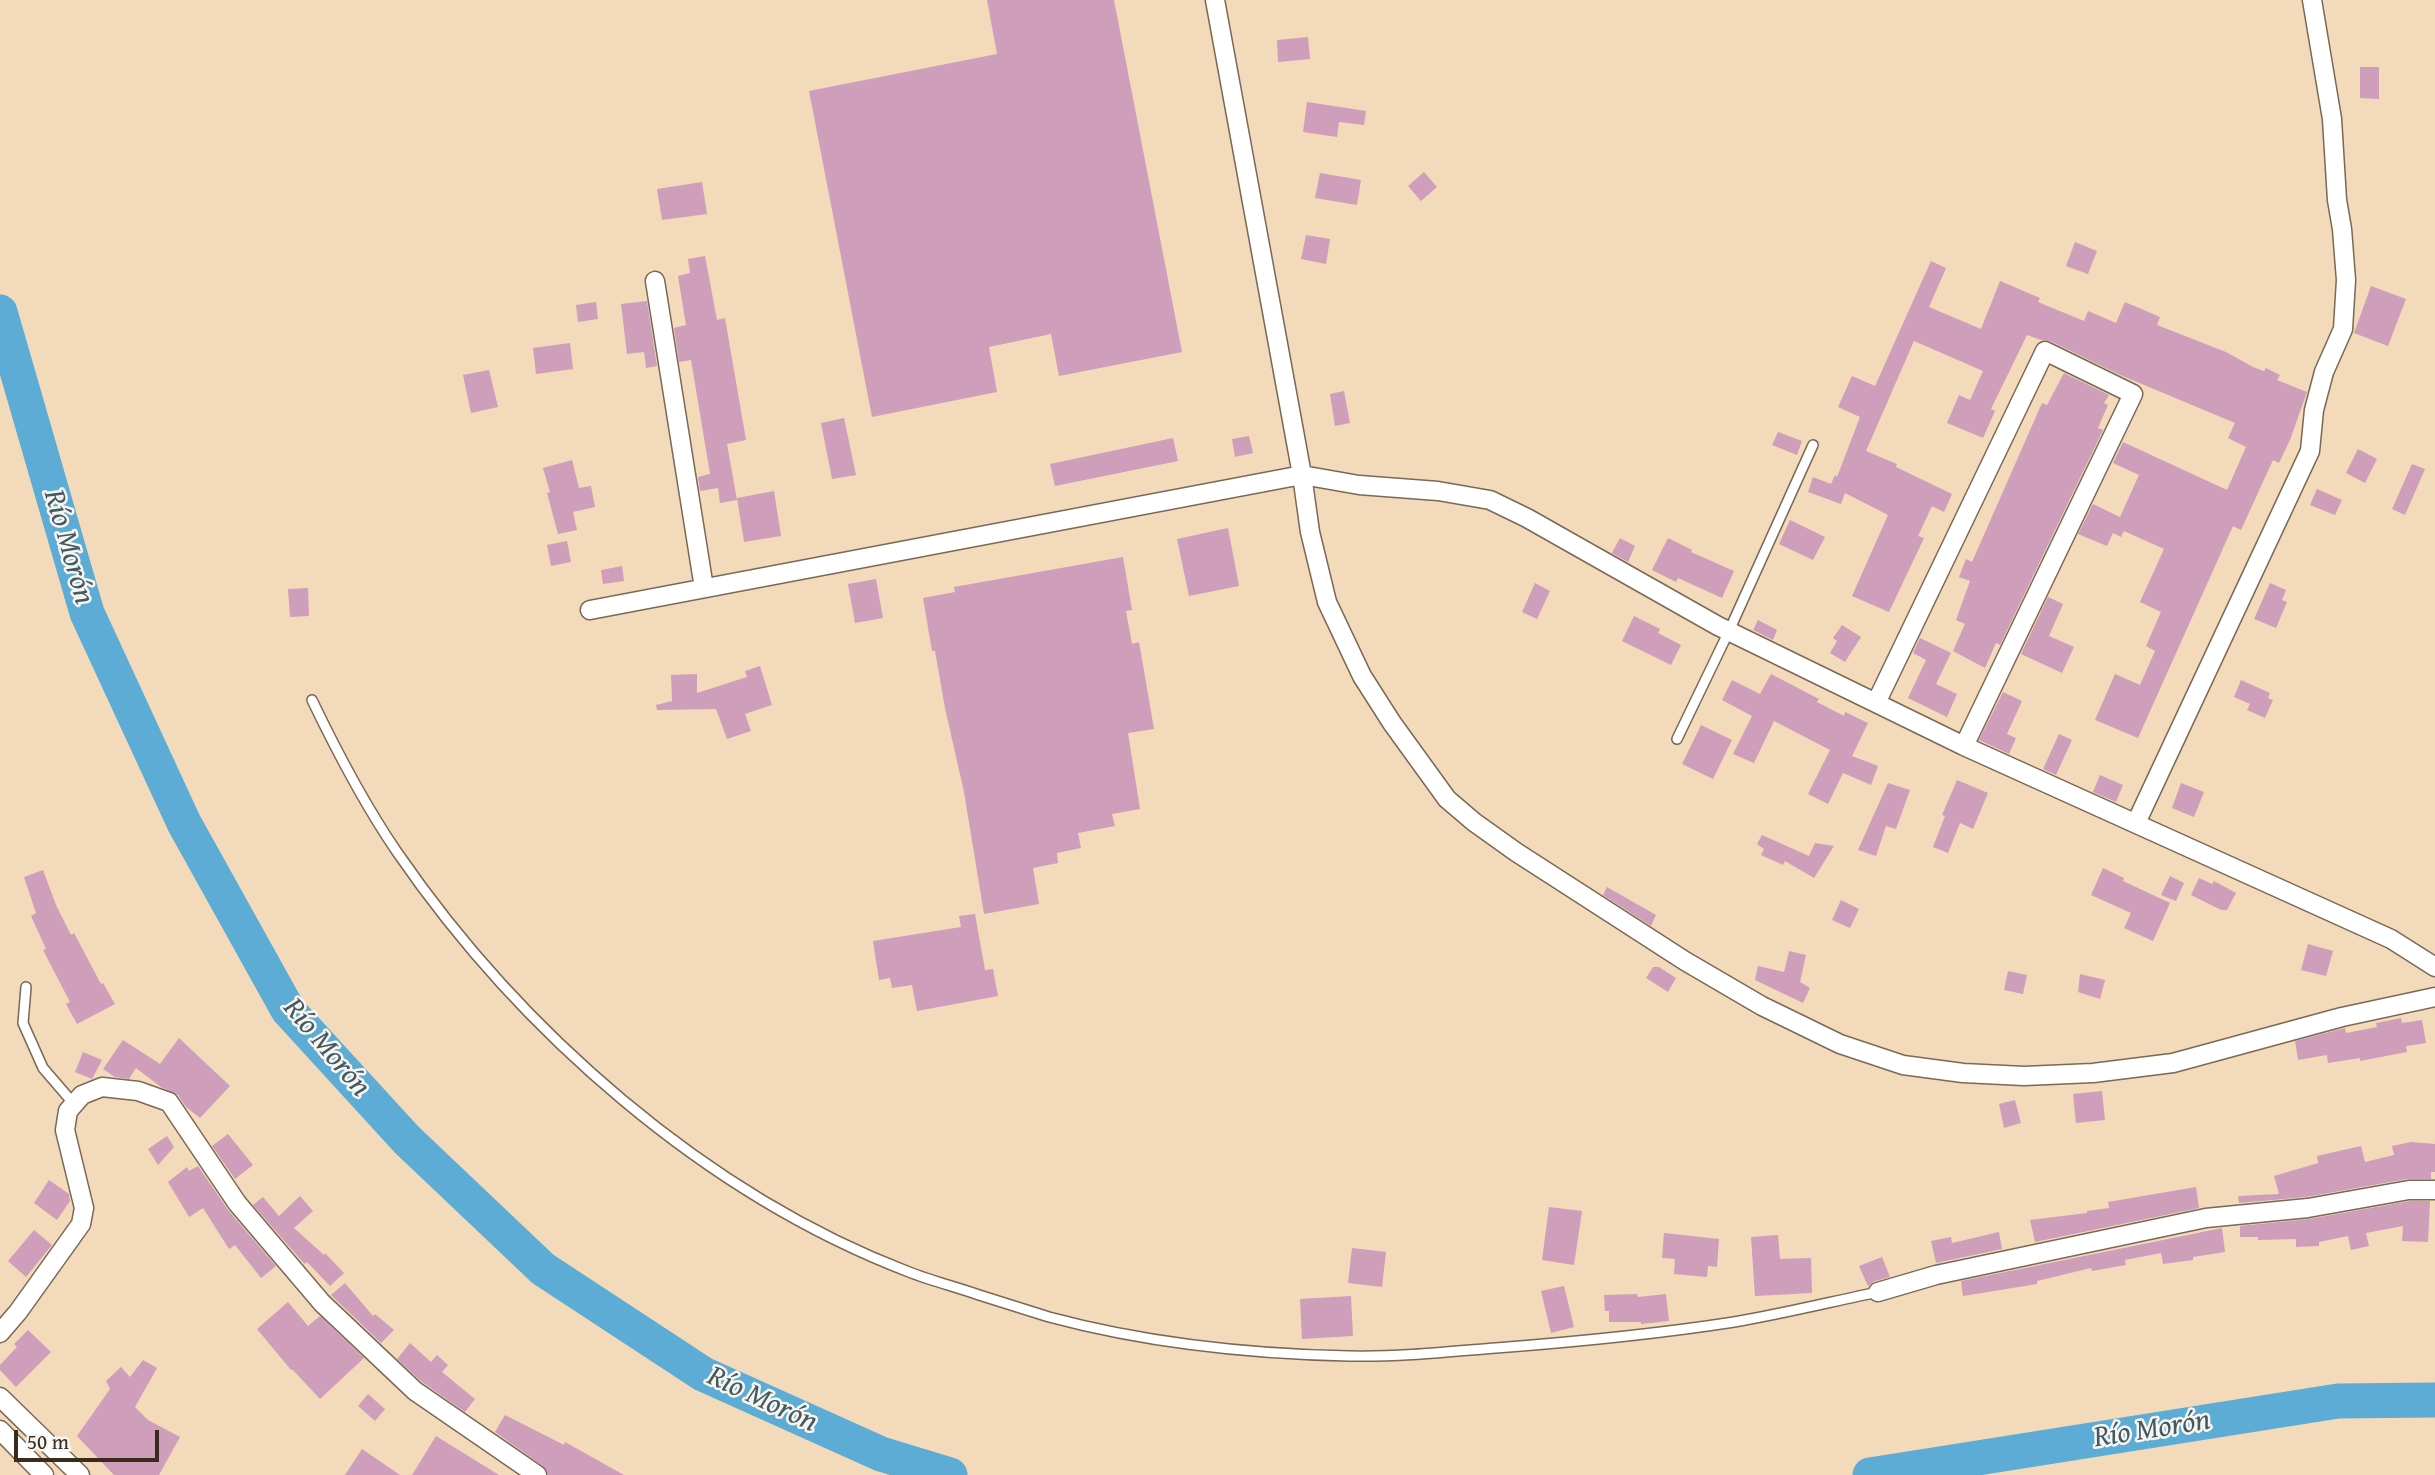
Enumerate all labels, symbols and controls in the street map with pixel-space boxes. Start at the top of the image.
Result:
water label: Río Morón [35,486,101,608]
water label: Río Morón [274,991,378,1105]
water label: Río Morón [701,1359,823,1441]
water label: Río Morón [2091,1403,2213,1457]
scale bar [18,1416,163,1460]
text: 50 m [27,1426,69,1457]

